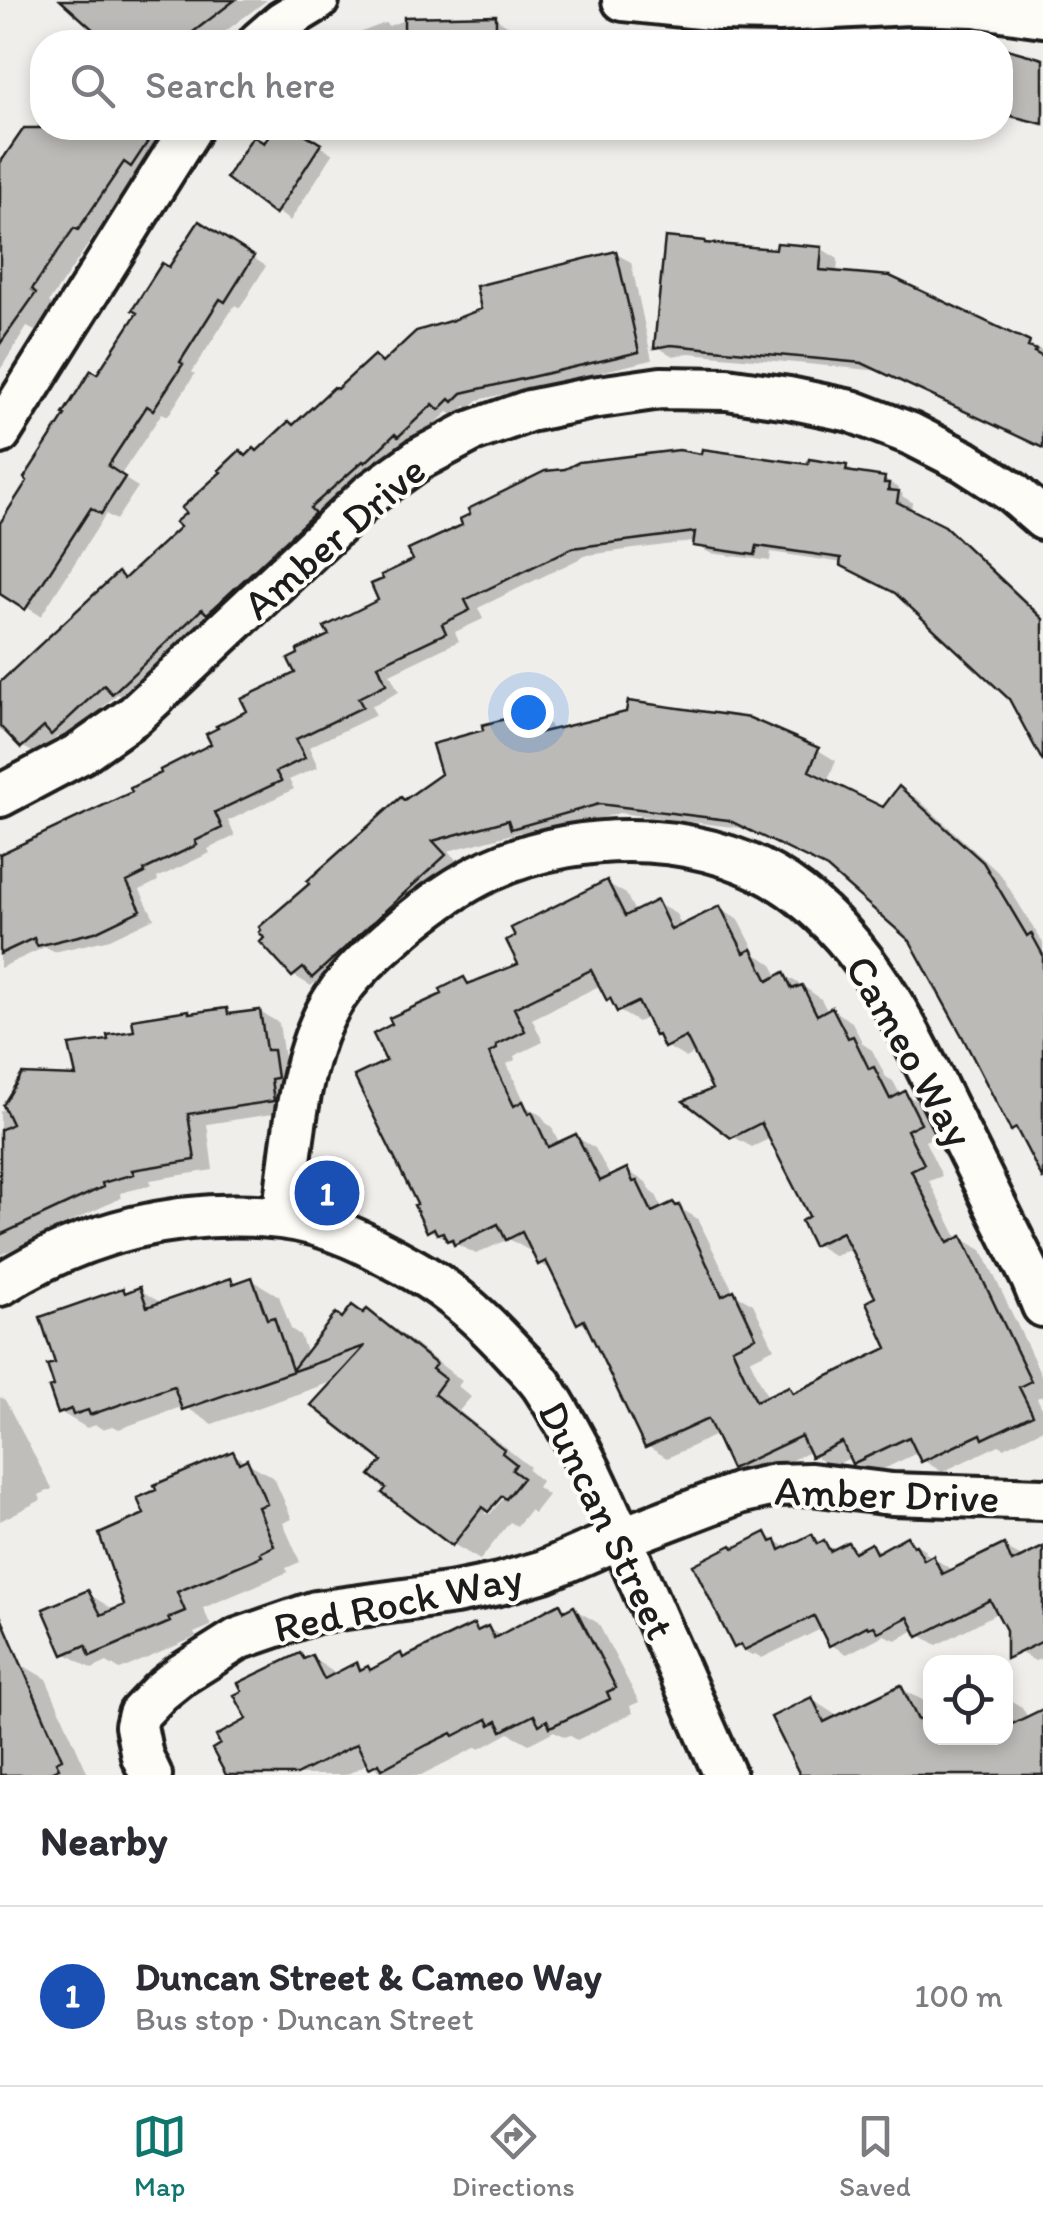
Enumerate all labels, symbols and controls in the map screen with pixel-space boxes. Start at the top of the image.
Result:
search box [30,30,1013,140]
icon: search [65,58,120,113]
text: Search here [145,62,336,108]
street label: Amber Drive [232,444,436,630]
your location [503,687,554,738]
street label: Cameo Way [835,946,985,1156]
pin: 1 [294,1156,360,1230]
street label: Duncan Street [527,1392,687,1648]
street label: Amber Drive [774,1465,1000,1523]
street label: Red Rock Way [269,1551,527,1653]
map controls [923,1655,1013,1745]
button: locate [923,1655,1013,1745]
text: Nearby [40,1815,167,1866]
text: Duncan Street & Cameo Way [135,1954,602,2000]
text: 1 [65,1977,80,2015]
text: 100 m [915,1977,1003,2015]
text: Bus stop · Duncan Street [135,2000,474,2038]
tab: Map [132,2109,187,2203]
tab: Directions [452,2109,575,2203]
tab: Saved [839,2109,911,2203]

